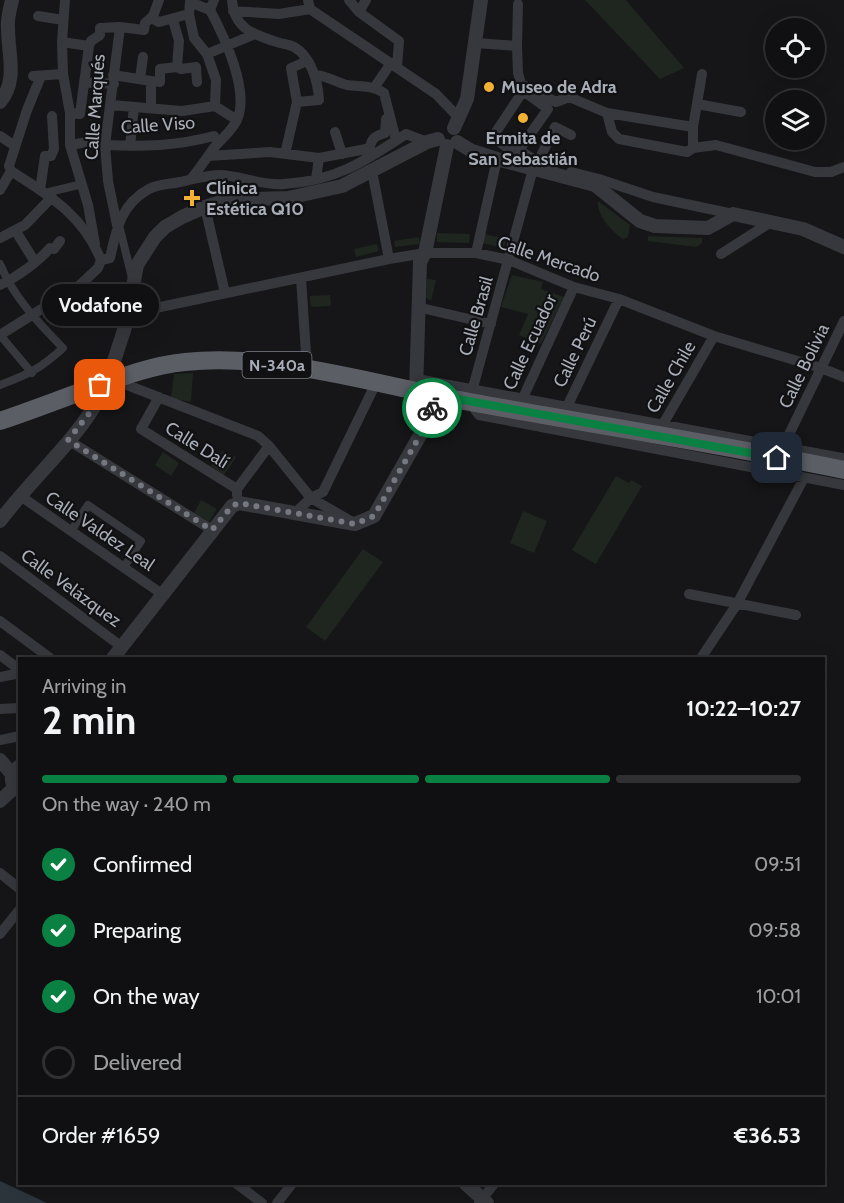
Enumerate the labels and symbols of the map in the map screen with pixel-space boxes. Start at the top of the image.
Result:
street label: Calle Marqués [80,53,110,161]
place label: Museo de Adra [501,76,617,98]
marker: Museo de Adra [482,80,496,94]
street label: Calle Viso [120,111,196,139]
marker: Ermita de San Sebastián [516,111,530,125]
place label: Ermita de San Sebastián [468,127,578,170]
place label: Clínica Estética Q10 [206,177,304,220]
marker: Clínica Estética Q10 [183,189,201,207]
street label: Calle Mercado [495,231,603,287]
street label: Calle Brasil [454,273,498,358]
callout: Vodafone [42,283,158,325]
street label: Calle Ecuador [498,290,562,393]
street label: Calle Perú [548,313,602,391]
street label: Calle Bolivia [774,320,834,412]
street label: Calle Chile [642,337,700,417]
road number: N-340a [242,352,312,378]
pin [74,359,125,410]
courier [402,378,462,438]
street label: Calle Dalí [161,417,233,473]
pin [751,432,802,483]
street label: Calle Valdez Leal [41,486,159,576]
street label: Calle Velázquez [16,544,126,632]

